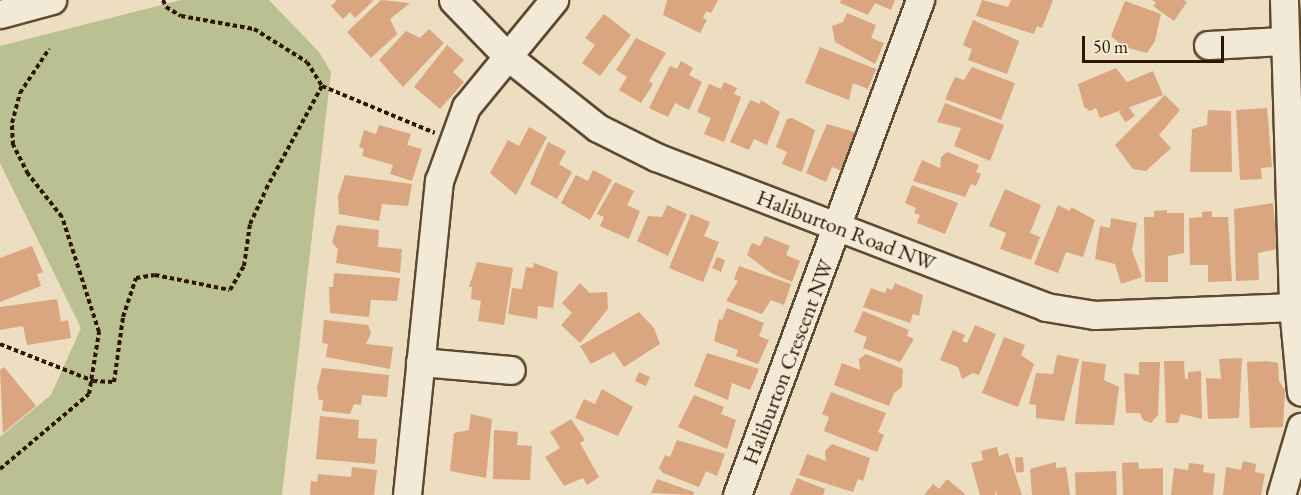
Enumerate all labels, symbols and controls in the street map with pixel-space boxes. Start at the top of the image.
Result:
scale bar [1085,24,1228,62]
text: 50 m [1093,35,1128,58]
street label: Haliburton Road NW [753,184,939,276]
street label: Haliburton Crescent NW [737,256,839,468]

